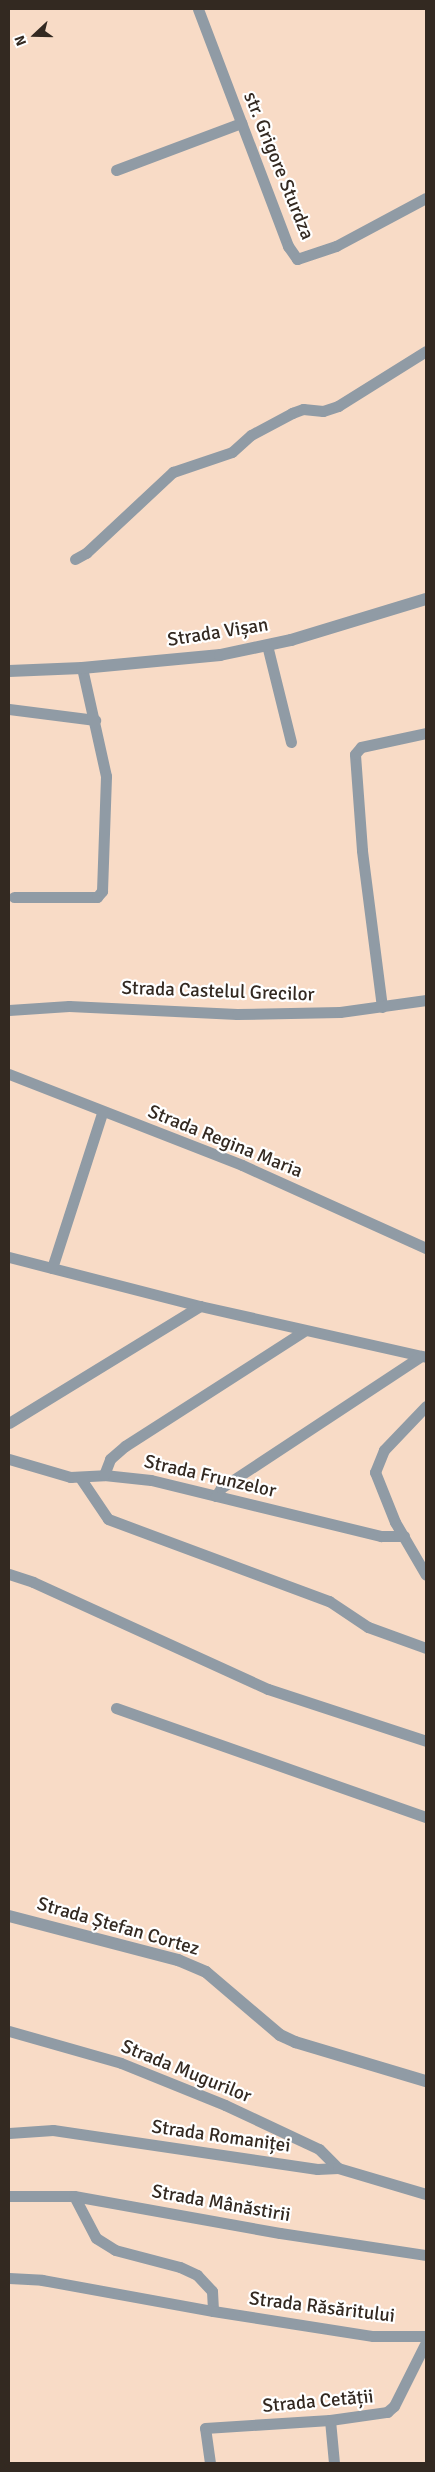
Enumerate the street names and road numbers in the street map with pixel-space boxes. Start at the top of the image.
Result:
street label: str. Grigore Sturdza [238,89,318,243]
street label: Strada Vișan [166,614,270,652]
street label: Strada Castelul Grecilor [121,977,315,1007]
street label: Strada Regina Maria [144,1101,306,1183]
street label: Strada Frunzelor [142,1451,278,1503]
street label: Strada Ștefan Cortez [34,1893,202,1961]
street label: Strada Mugurilor [118,2036,254,2108]
street label: Strada Romaniței [150,2116,292,2158]
street label: Strada Mânăstirii [150,2181,292,2227]
street label: Strada Răsăritului [248,2288,396,2328]
street label: Strada Cetății [261,2386,375,2418]

